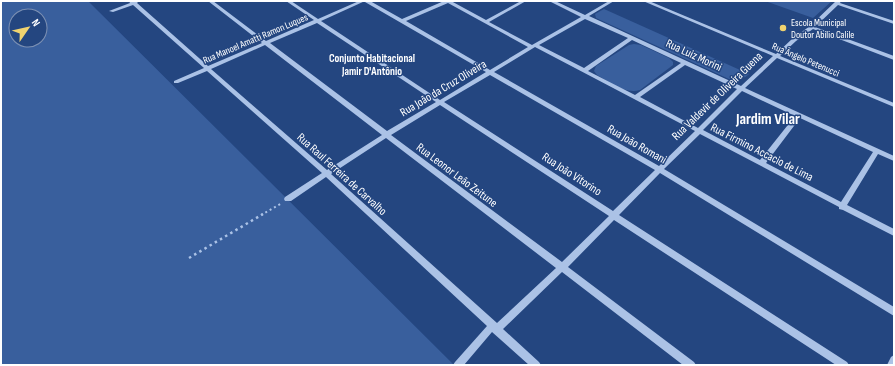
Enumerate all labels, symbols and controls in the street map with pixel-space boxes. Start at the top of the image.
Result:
north arrow [8,8,48,48]
street label: Rua Manoel Amatti Ramon Luques [201,11,310,66]
text: N [29,17,43,29]
place label: Escola Municipal Doutor Abílio Calile [791,17,854,41]
marker: Escola Municipal Doutor Abílio Calile [778,23,788,33]
street label: Rua Luiz Morini [663,36,724,75]
street label: Rua Ângelo Petenucci [770,40,841,80]
street label: Rua Valdevir de Oliveira Guena [669,49,766,144]
district label: Conjunto Habitacional Jamir D'Antônio [329,52,415,78]
street label: Rua João da Cruz Oliveira [397,57,489,120]
district label: Jardim Vilar [735,110,800,129]
street label: Rua Firmino Accacio de Lima [708,120,816,185]
street label: Rua João Romani [604,121,669,167]
street label: Rua Raul Ferreira de Carvalho [294,130,390,219]
street label: Rua Leonor Leão Zeitune [413,140,500,211]
street label: Rua João Vitorino [539,150,604,199]

